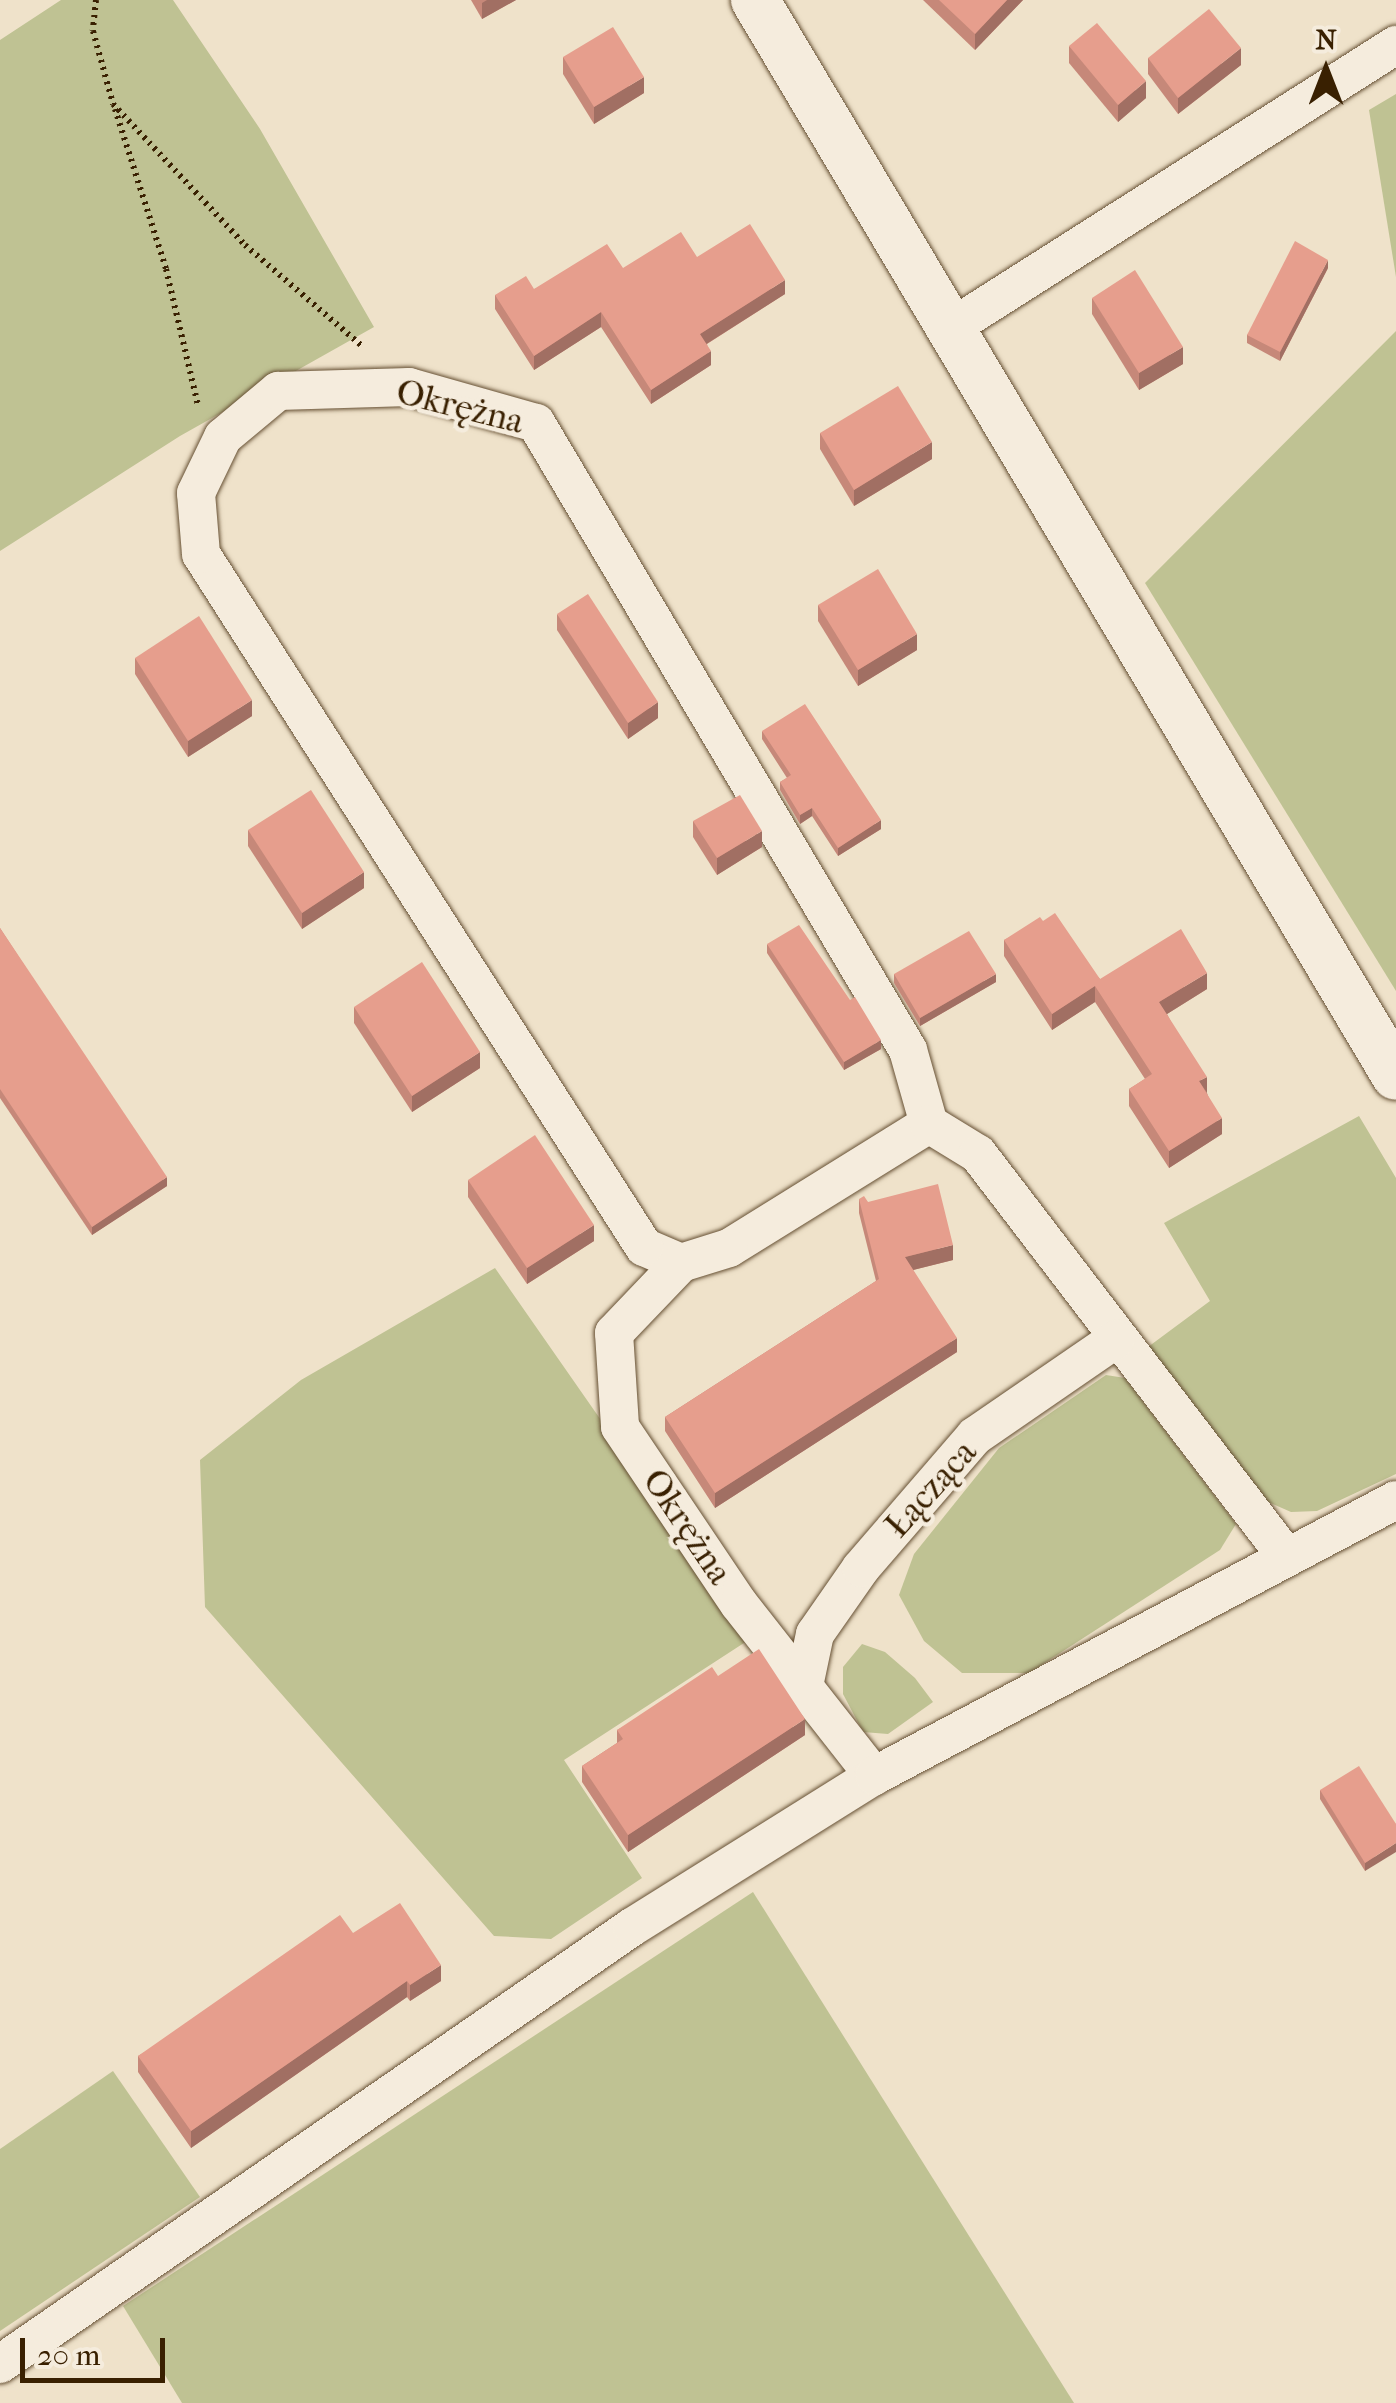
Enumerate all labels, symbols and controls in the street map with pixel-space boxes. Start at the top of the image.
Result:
north arrow [1276,20,1376,120]
text: N [1315,23,1337,56]
street label: Okrężna [392,371,528,443]
street label: Łącząca [877,1432,985,1546]
street label: Okrężna [633,1461,741,1593]
scale bar [25,2318,170,2380]
text: 20 m [37,2338,100,2373]

